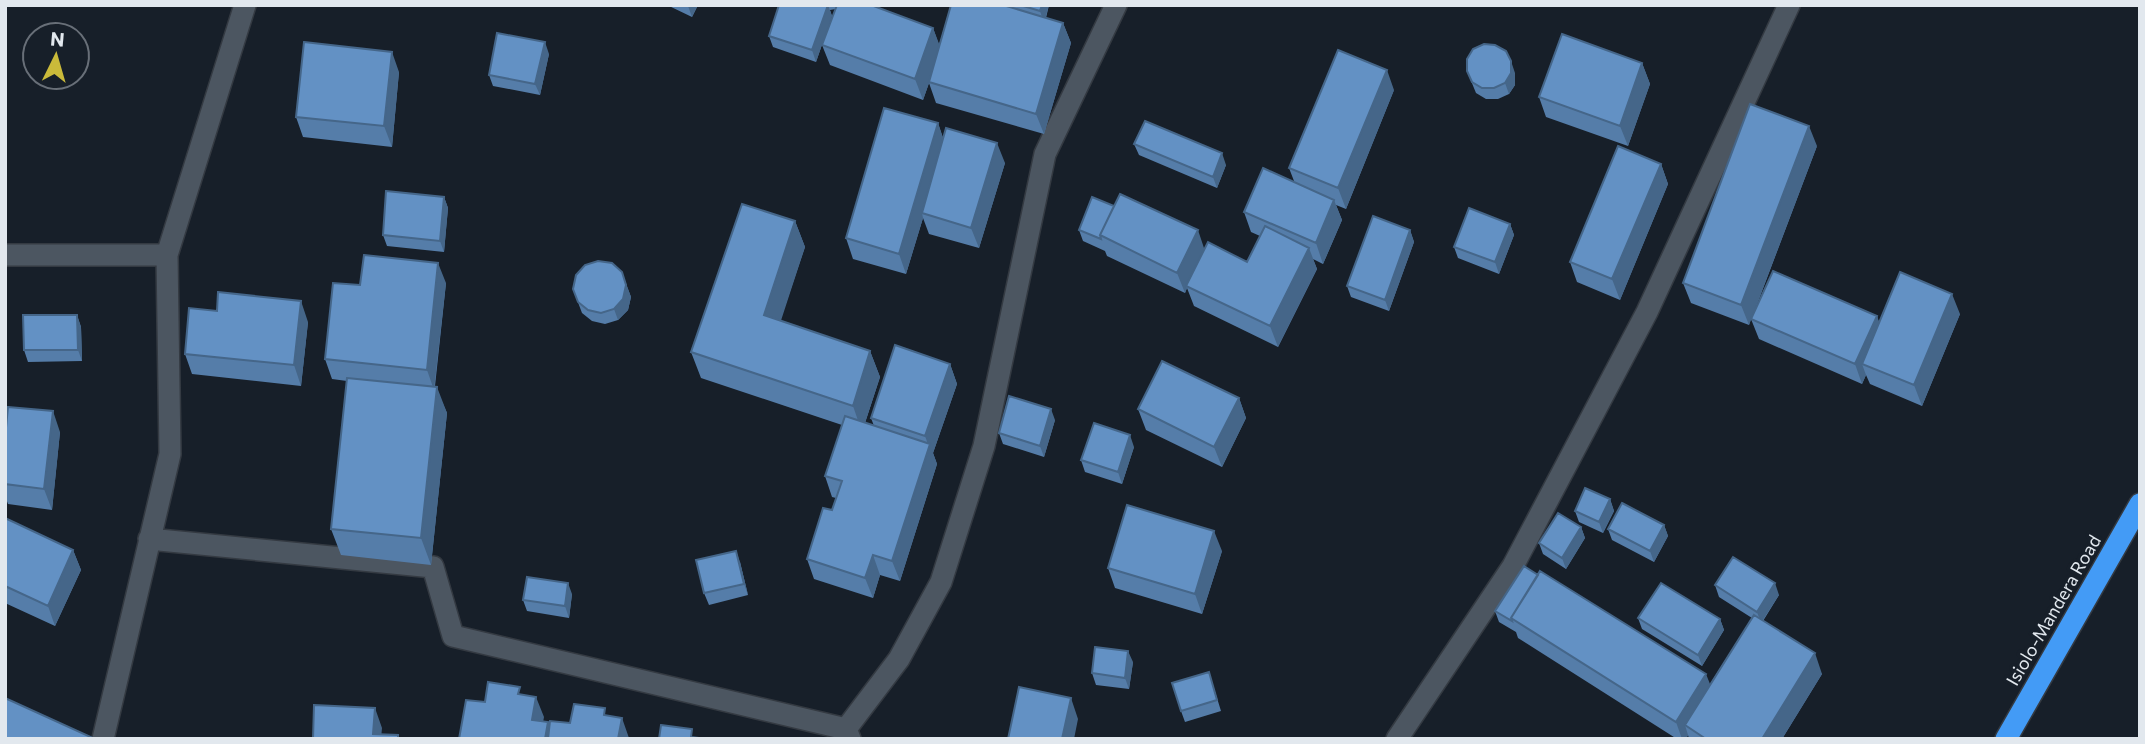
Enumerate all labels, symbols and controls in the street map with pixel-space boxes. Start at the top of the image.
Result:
north arrow [21,21,91,91]
text: N [49,26,66,51]
street label: Isiolo-Mandera Road [2001,531,2105,689]

